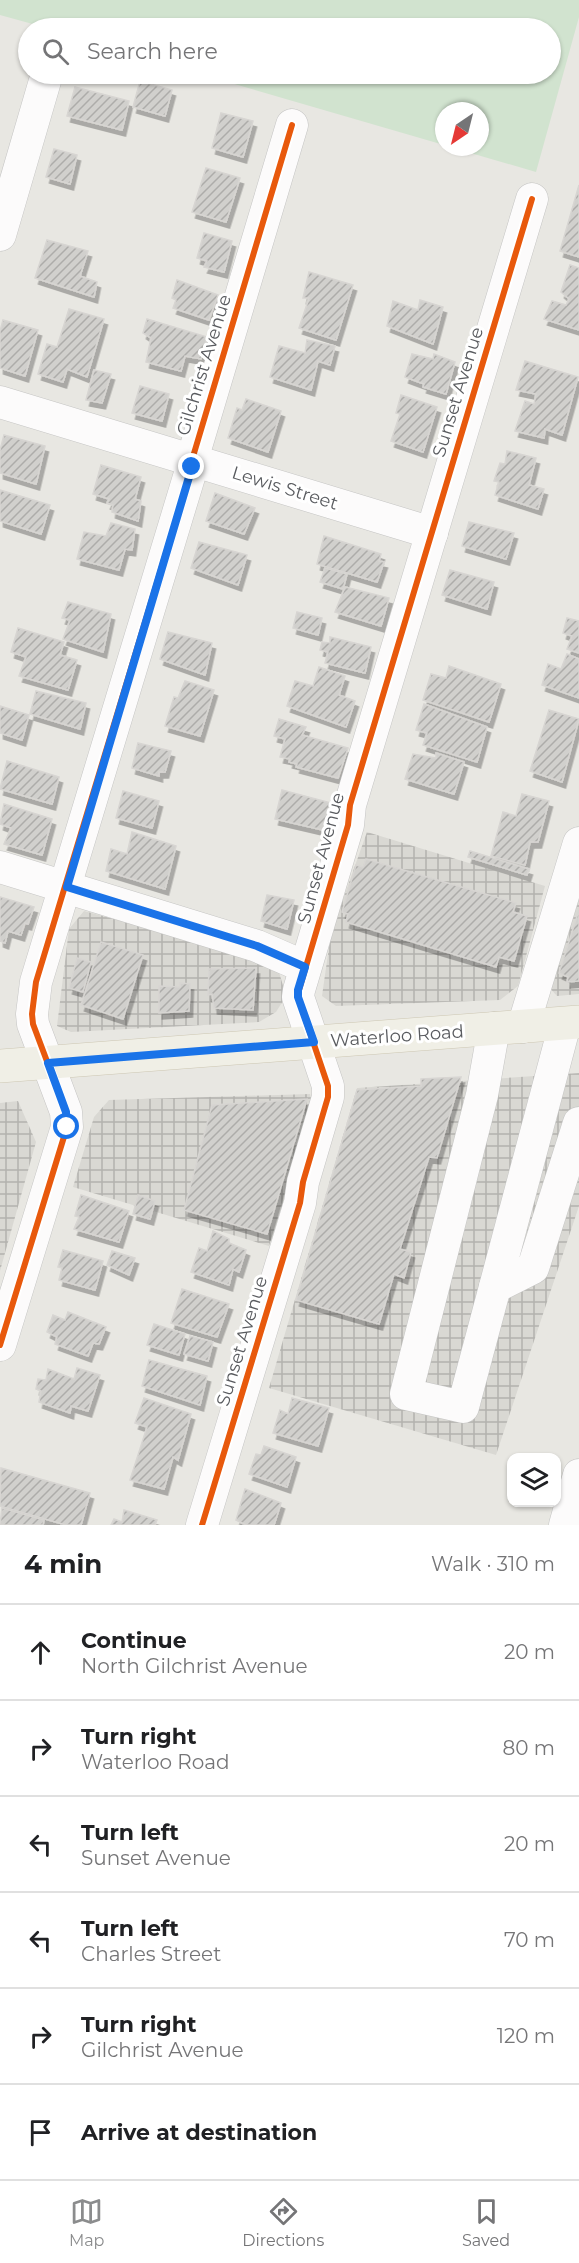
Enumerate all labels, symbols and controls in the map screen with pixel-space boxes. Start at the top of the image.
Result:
search box [18,18,561,84]
icon: search [39,35,72,68]
text: Search here [87,38,218,65]
north arrow [435,102,489,156]
street label: Gilchrist Avenue [172,292,236,438]
street label: Sunset Avenue [428,324,488,460]
route end [178,453,204,479]
street label: Lewis Street [229,461,341,515]
street label: Sunset Avenue [293,790,349,926]
street label: Waterloo Road [330,1020,464,1052]
route start [53,1113,79,1139]
street label: Sunset Avenue [212,1273,272,1409]
map controls [507,1453,561,1507]
button: layers [507,1453,561,1507]
text: 4 min [24,1548,102,1580]
text: Walk · 310 m [431,1552,555,1576]
text: Continue [81,1627,187,1654]
icon: ahead [24,1636,57,1669]
text: 20 m [504,1640,555,1664]
text: North Gilchrist Avenue [81,1654,308,1678]
text: Turn right [81,1723,196,1750]
icon: right [24,1732,57,1765]
text: 80 m [503,1736,555,1760]
text: Waterloo Road [81,1750,230,1774]
text: Turn left [81,1819,179,1846]
icon: left [24,1828,57,1861]
text: 20 m [504,1832,555,1856]
text: Sunset Avenue [81,1846,231,1870]
text: Turn left [81,1915,179,1942]
icon: left [24,1924,57,1957]
text: 70 m [504,1928,555,1952]
text: Charles Street [81,1942,221,1966]
text: Turn right [81,2011,196,2038]
icon: right [24,2020,57,2053]
text: 120 m [497,2024,555,2048]
text: Gilchrist Avenue [81,2038,244,2062]
icon: arrive [24,2116,57,2149]
text: Arrive at destination [81,2119,317,2146]
tab: Map [69,2195,104,2250]
tab: Directions [242,2195,324,2250]
tab: Saved [462,2195,510,2250]

